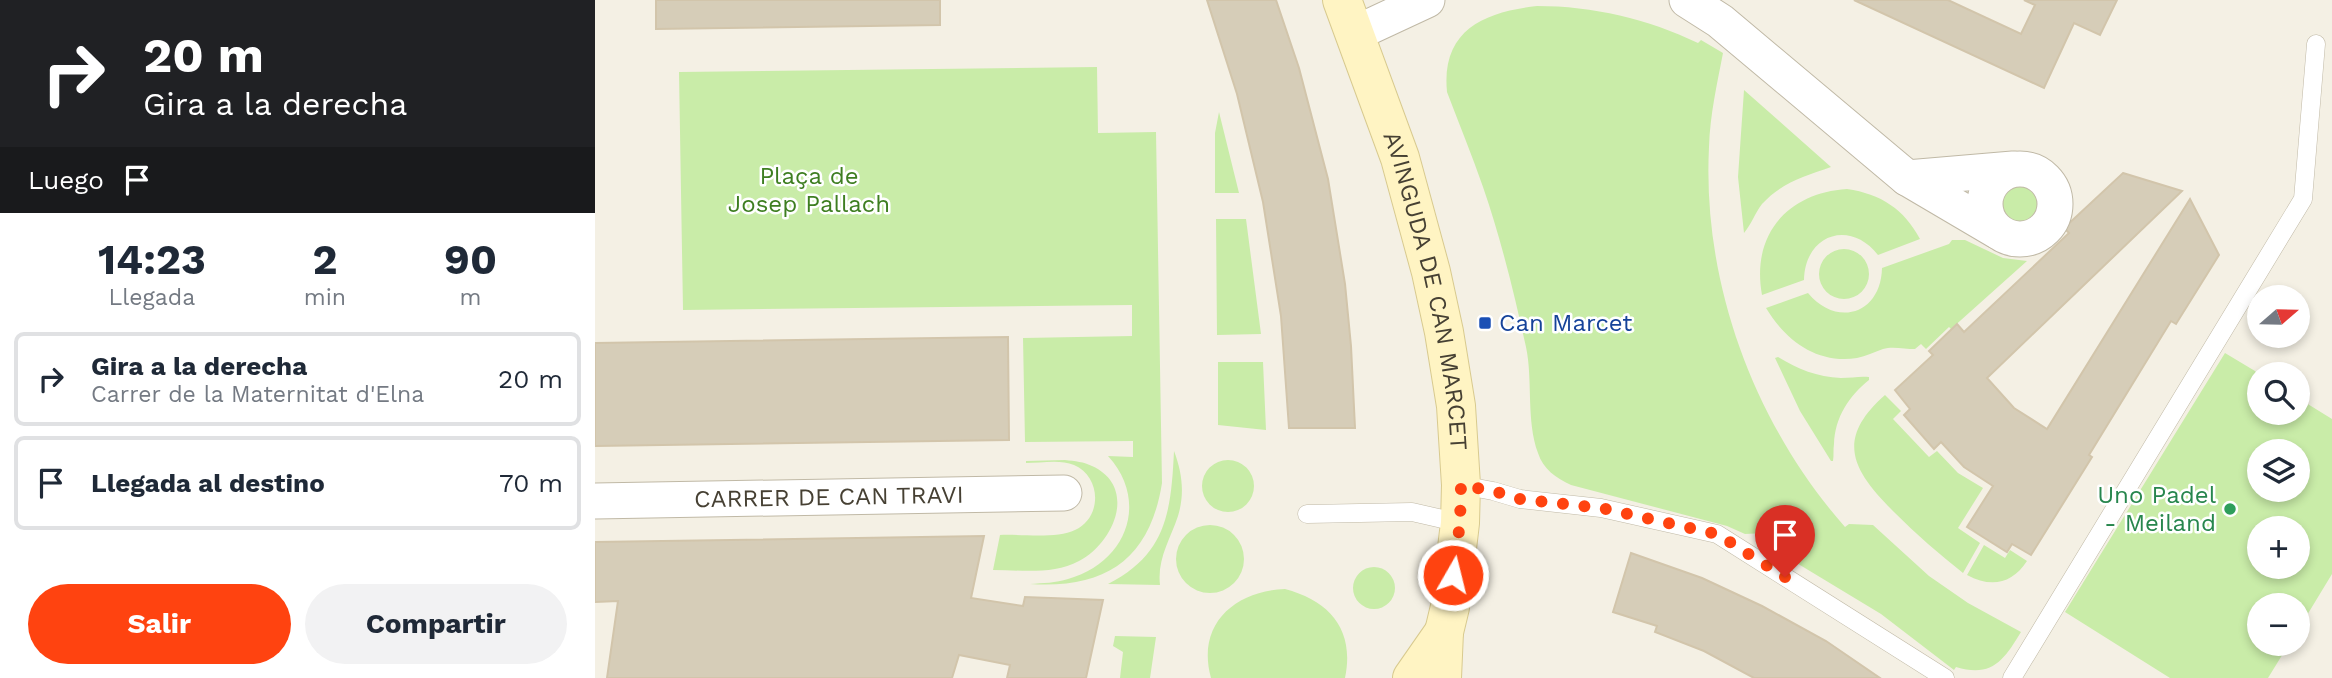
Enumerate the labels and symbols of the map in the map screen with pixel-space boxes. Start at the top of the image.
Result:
street label: AVINGUDA DE CAN MARCET [1377,127,1473,451]
park label: Plaça de Josep Pallach [728,162,890,218]
north arrow [2247,285,2310,348]
place label: Can Marcet [1499,309,1632,337]
marker: Can Marcet [1477,315,1493,331]
street label: CARRER DE CAN TRAVI [694,481,964,513]
place label: Uno Padel - Meiland [2097,481,2217,537]
marker: Uno Padel - Meiland [2222,501,2238,517]
pin [1755,505,1815,577]
position arrow [1416,538,1490,612]

